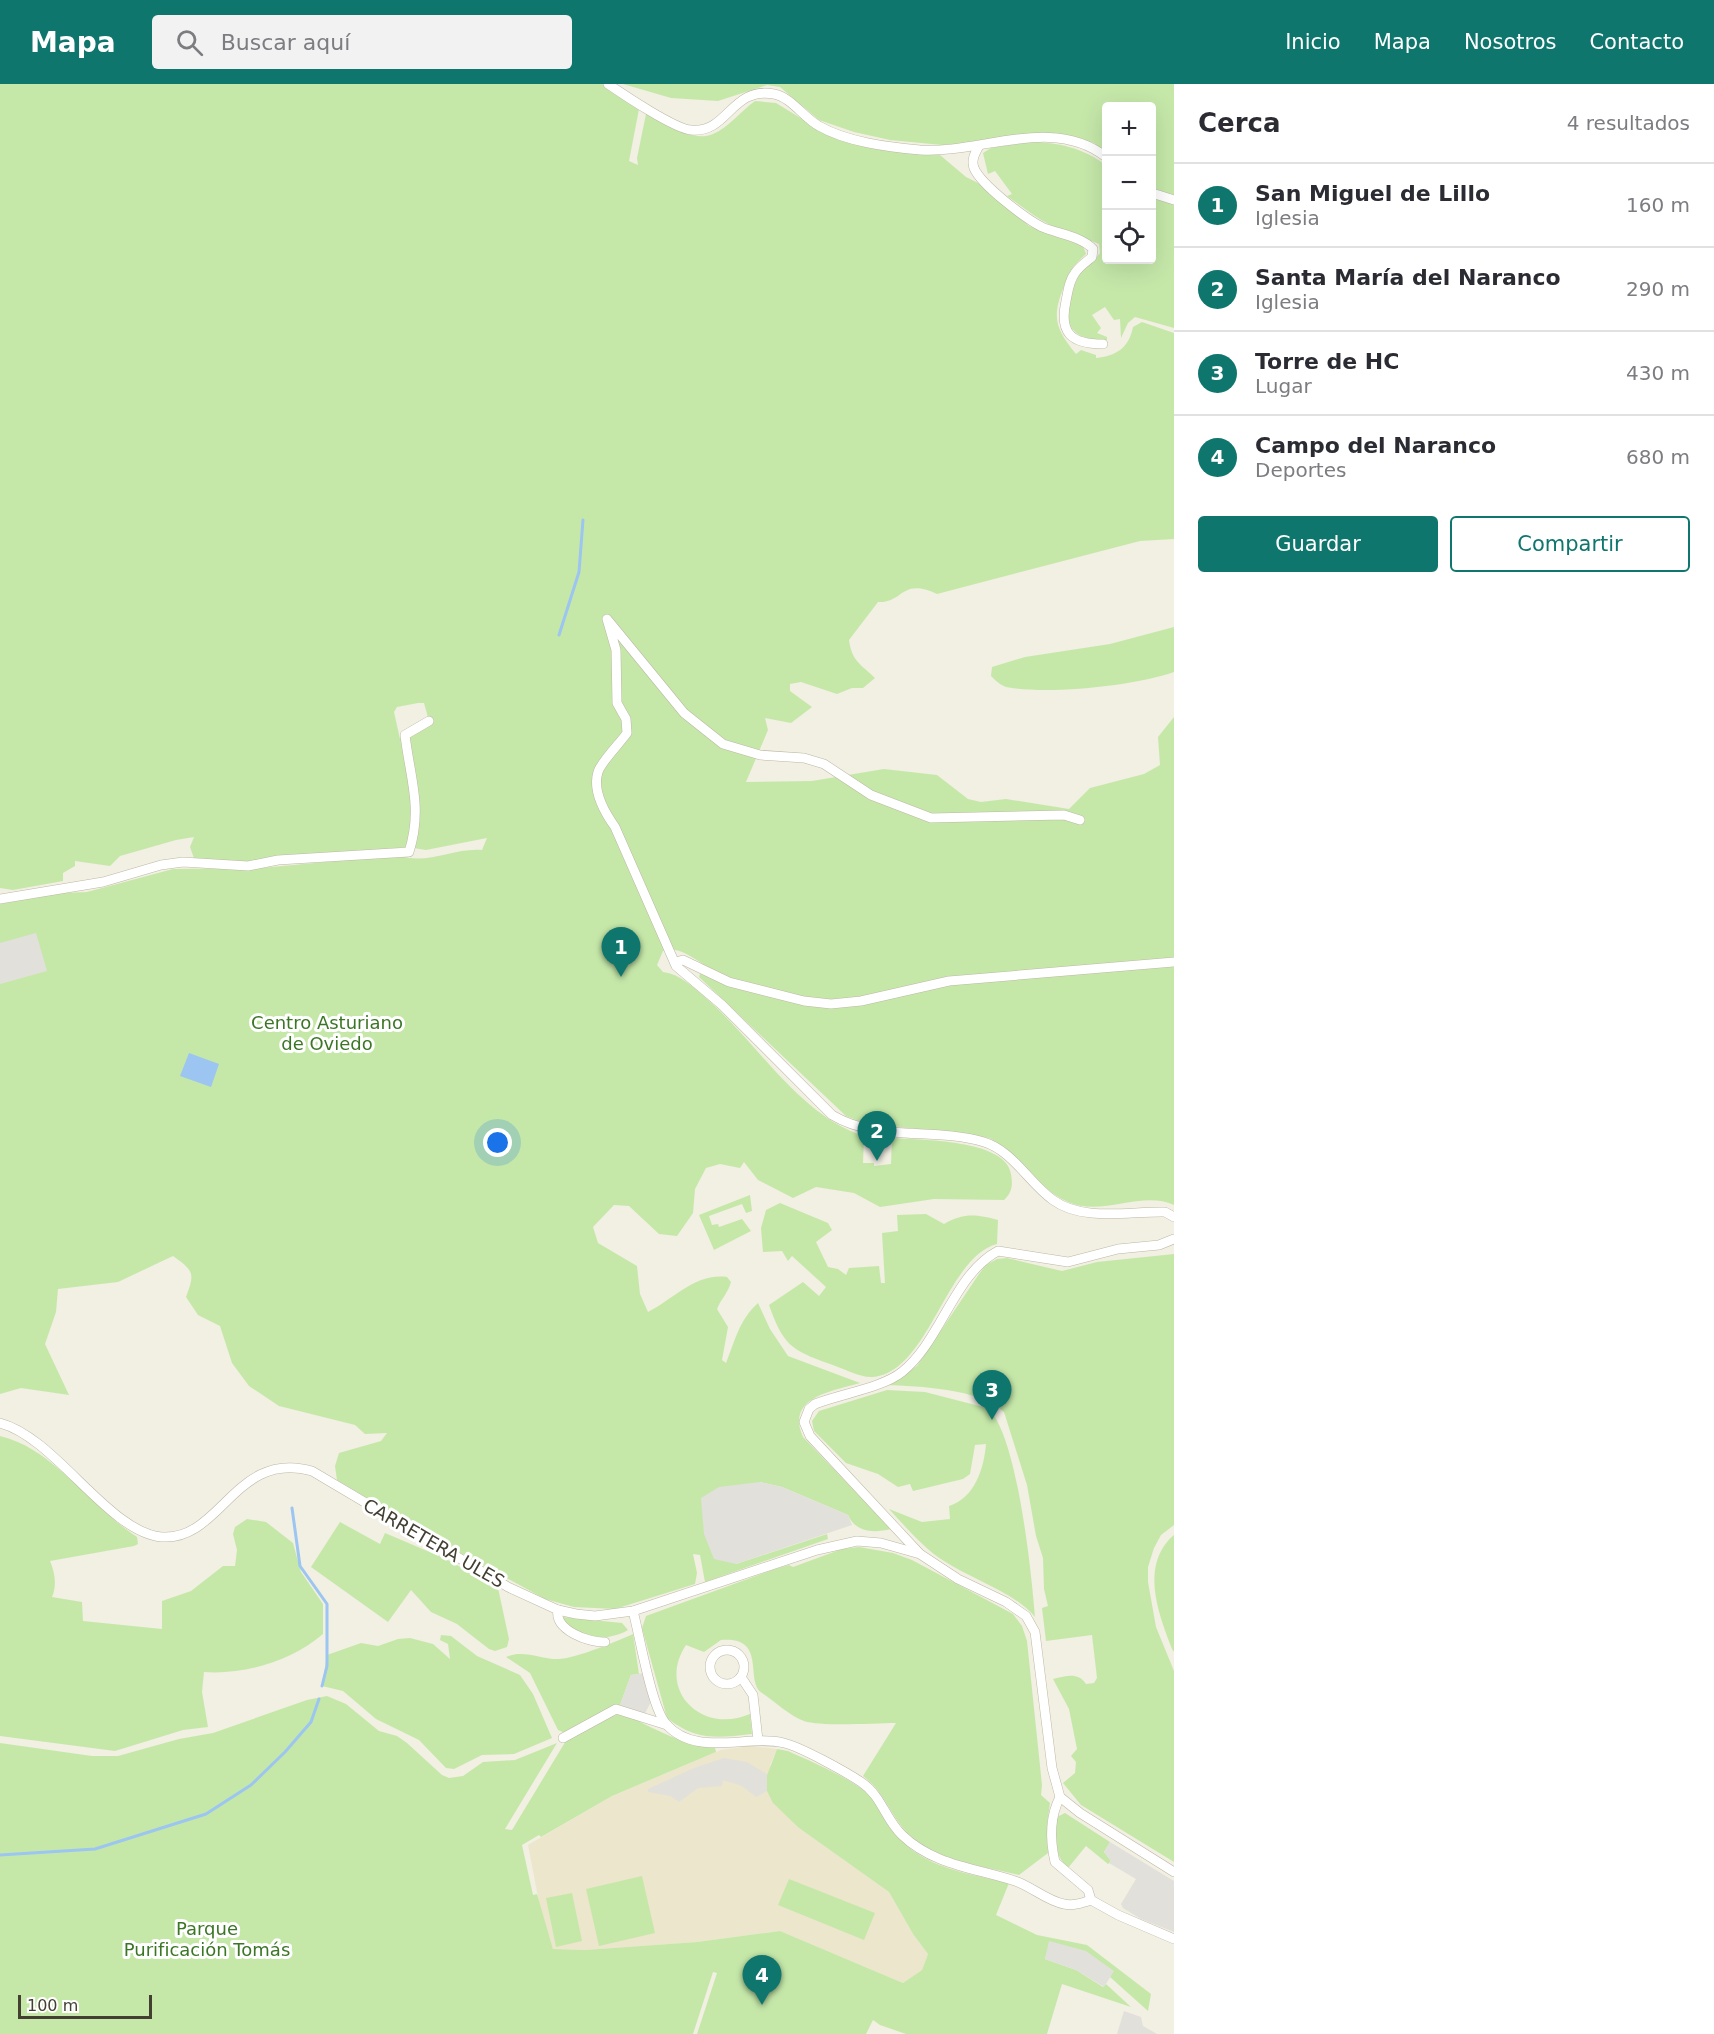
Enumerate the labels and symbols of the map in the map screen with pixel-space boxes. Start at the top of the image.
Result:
pin: 1 [602,928,640,977]
park label: Centro Asturiano de Oviedo [251,1012,403,1054]
pin: 2 [858,1112,896,1161]
your location [483,1128,512,1157]
pin: 3 [972,1370,1012,1420]
street label: CARRETERA ULES [360,1494,508,1592]
park label: Parque Purificación Tomás [124,1918,290,1960]
pin: 4 [742,1956,782,2005]
scale bar [18,1992,152,2020]

